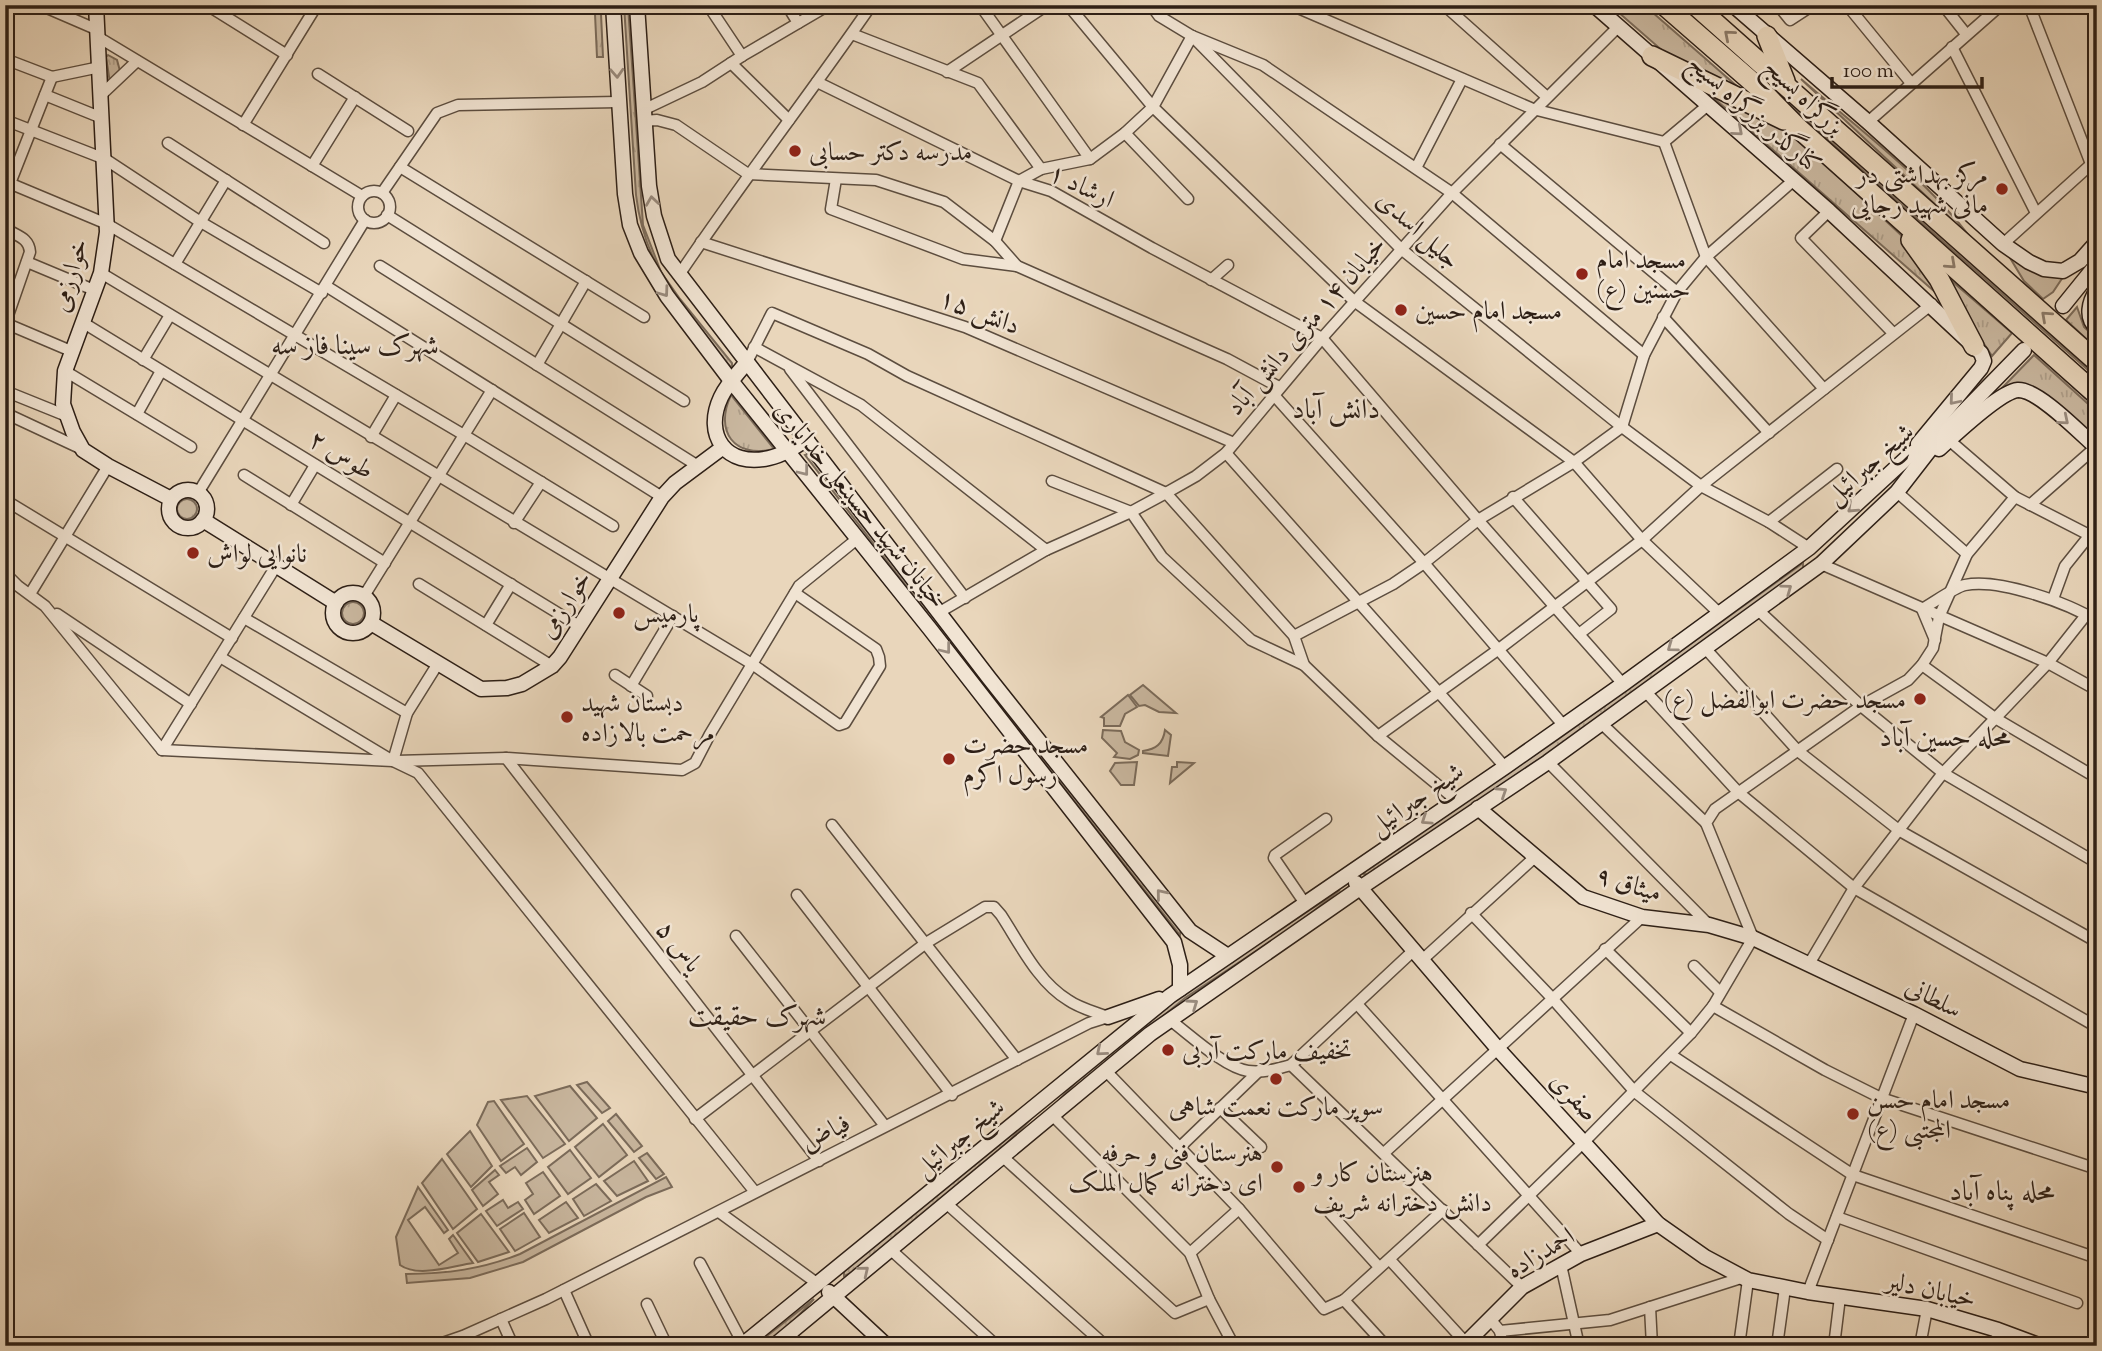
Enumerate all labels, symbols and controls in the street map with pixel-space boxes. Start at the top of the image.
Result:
one-way arrow [1725,31,1738,43]
street label: کنارگذر بزرگراه بسیج [1676,45,1830,186]
scale bar [1832,46,1983,90]
street label: بزرگراه بسیج [1752,50,1853,148]
text: 100 m [1843,57,1894,87]
one-way arrow [609,68,624,79]
one-way arrow [1730,123,1743,135]
place label: مدرسه دکتر حسابی [809,135,972,172]
marker: مدرسه دکتر حسابی [787,143,803,159]
street label: ارشاد ۱ [1042,155,1120,219]
place label: مرکز بهداشتی در مانی شهید رجایی [1851,158,1988,225]
marker: مرکز بهداشتی در مانی شهید رجایی [1994,181,2010,197]
street label: جلیل اسدی [1367,183,1468,279]
one-way arrow [644,195,659,207]
street label: خیابان ۱۴ متری دانش آباد [1218,229,1392,421]
street label: خوارزمی [43,235,99,317]
place label: مسجد امام حسنین (ع) [1596,243,1690,311]
one-way arrow [1943,256,1956,268]
marker: مسجد امام حسنین (ع) [1574,266,1590,282]
street label: دانش ۱۵ [933,281,1025,346]
one-way arrow [656,284,669,296]
place label: مسجد امام حسین [1415,294,1562,333]
marker: مسجد امام حسین [1393,302,1409,318]
one-way arrow [2041,312,2054,324]
district label: شهرک سینا فاز سه [271,327,439,367]
district label: دانش آباد [1292,391,1380,425]
one-way arrow [1950,393,1963,405]
street label: خیابان شهید حسینعلی خدایاری [764,394,954,617]
one-way arrow [2056,412,2069,424]
street label: شیخ جبرائیل [1818,416,1925,517]
street label: طوس ۲ [301,422,380,490]
one-way arrow [795,464,808,476]
one-way arrow [1847,500,1860,512]
place label: نانوایی لواش [207,537,307,574]
marker: نانوایی لواش [185,545,201,561]
street label: خوارزمی [530,564,602,647]
one-way arrow [1779,585,1791,598]
place label: پارمیس [633,597,700,634]
marker: پارمیس [611,605,627,621]
one-way arrow [1667,639,1680,651]
one-way arrow [937,641,950,654]
place label: مسجد حضرت ابوالفضل (ع) [1664,683,1906,721]
place label: دبستان شهید مرحمت بالازاده [581,686,715,753]
marker: مسجد حضرت ابوالفضل (ع) [1912,691,1928,707]
marker: دبستان شهید مرحمت بالازاده [559,709,575,725]
district label: محله حسین آباد [1879,719,2011,759]
place label: مسجد حضرت رسول اکرم [963,728,1088,797]
marker: مسجد حضرت رسول اکرم [941,751,957,767]
street label: شیخ جبرائیل [1362,755,1474,848]
one-way arrow [1494,788,1507,801]
one-way arrow [1421,812,1434,824]
street label: میثاق ۹ [1591,858,1666,913]
one-way arrow [1156,890,1169,902]
street label: یاس ۵ [646,914,712,983]
street label: سلطانی [1898,969,1968,1029]
district label: شهرک حقیقت [688,998,826,1038]
one-way arrow [1185,1000,1198,1012]
place label: تخفیف مارکت آربی [1182,1034,1352,1071]
marker: تخفیف مارکت آربی [1160,1042,1176,1058]
one-way arrow [1097,1043,1109,1056]
street label: صفری [1540,1064,1606,1131]
marker: سوپر مارکت نعمت شاهی [1268,1071,1284,1087]
place label: مسجد امام حسن المجتبی (ع) [1867,1083,2010,1151]
place label: سوپر مارکت نعمت شاهی [1169,1090,1383,1127]
street label: شیخ جبرائیل [907,1091,1016,1190]
street label: فیاض [795,1106,857,1162]
marker: مسجد امام حسن المجتبی (ع) [1845,1106,1861,1122]
place label: هنرستان فنی و حرفه ای دخترانه کمال الملک [1068,1136,1263,1203]
place label: هنرستان کار و دانش دخترانه شریف [1310,1156,1492,1223]
marker: هنرستان فنی و حرفه ای دخترانه کمال الملک [1269,1159,1285,1175]
district label: محله پناه آباد [1949,1173,2055,1213]
marker: هنرستان کار و دانش دخترانه شریف [1291,1179,1307,1195]
street label: احمدزاده [1500,1219,1583,1289]
street label: خیابان دلیر [1879,1263,1979,1319]
one-way arrow [857,1267,869,1280]

